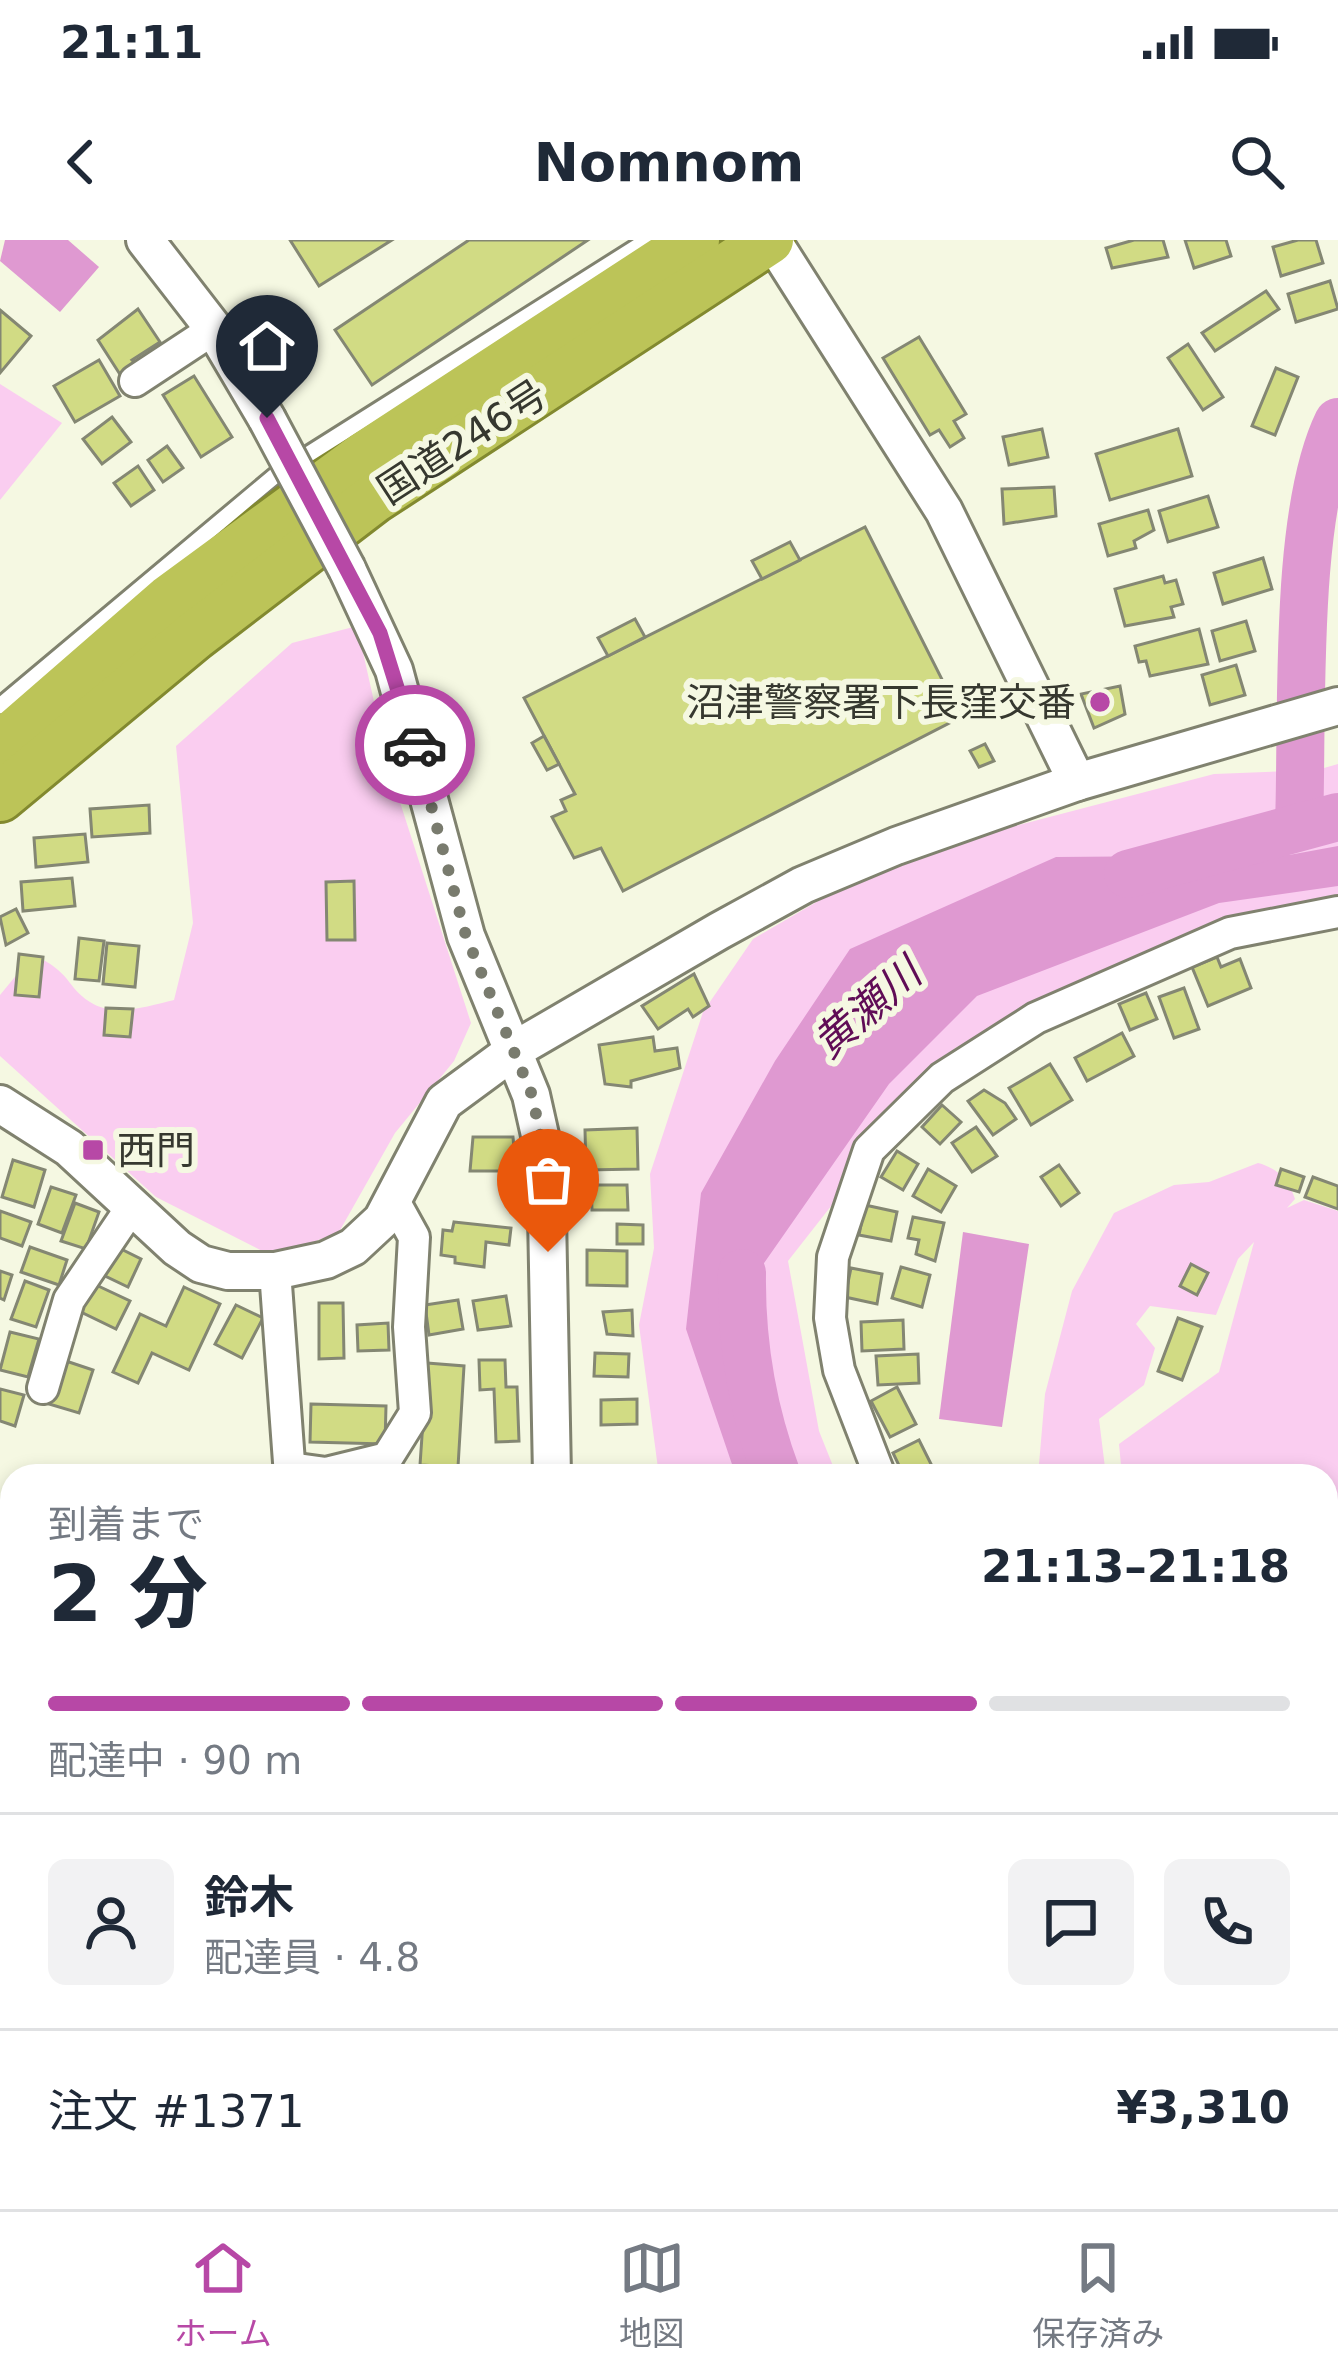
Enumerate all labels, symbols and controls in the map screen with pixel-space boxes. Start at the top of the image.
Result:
text: 21:11 [60,16,203,69]
icon: back [48,129,114,195]
icon: search [1224,129,1290,195]
text: Nomnom [534,131,804,194]
pin [216,295,318,418]
icon: home [234,313,300,379]
street label: 国道246号 [369,371,555,513]
place label: 沼津警察署下長窪交番 [686,680,1076,725]
courier [355,685,475,805]
marker: 沼津警察署下長窪交番 [1087,689,1113,715]
icon: car [382,712,448,778]
water label: 黄瀬川 [803,946,934,1068]
place label: 西門 [117,1128,195,1173]
pin [497,1129,599,1252]
marker: 西門 [80,1137,106,1163]
icon: bag [515,1147,581,1213]
text: 到着まで [48,1502,204,1547]
text: 21:13–21:18 [981,1540,1290,1593]
text: 2 分 [48,1549,207,1639]
text: 配達中 · 90 m [48,1738,302,1783]
button: person [48,1859,174,1985]
button: chat [1008,1859,1134,1985]
button: phone [1164,1859,1290,1985]
text: 鈴木 [204,1871,294,1924]
text: 配達員 · 4.8 [204,1935,420,1980]
text: ¥3,310 [1116,2081,1290,2134]
text: 注文 #1371 [48,2085,305,2138]
tab: ホーム [174,2235,272,2355]
tab: 地図 [619,2235,685,2355]
tab: 保存済み [1032,2235,1164,2355]

